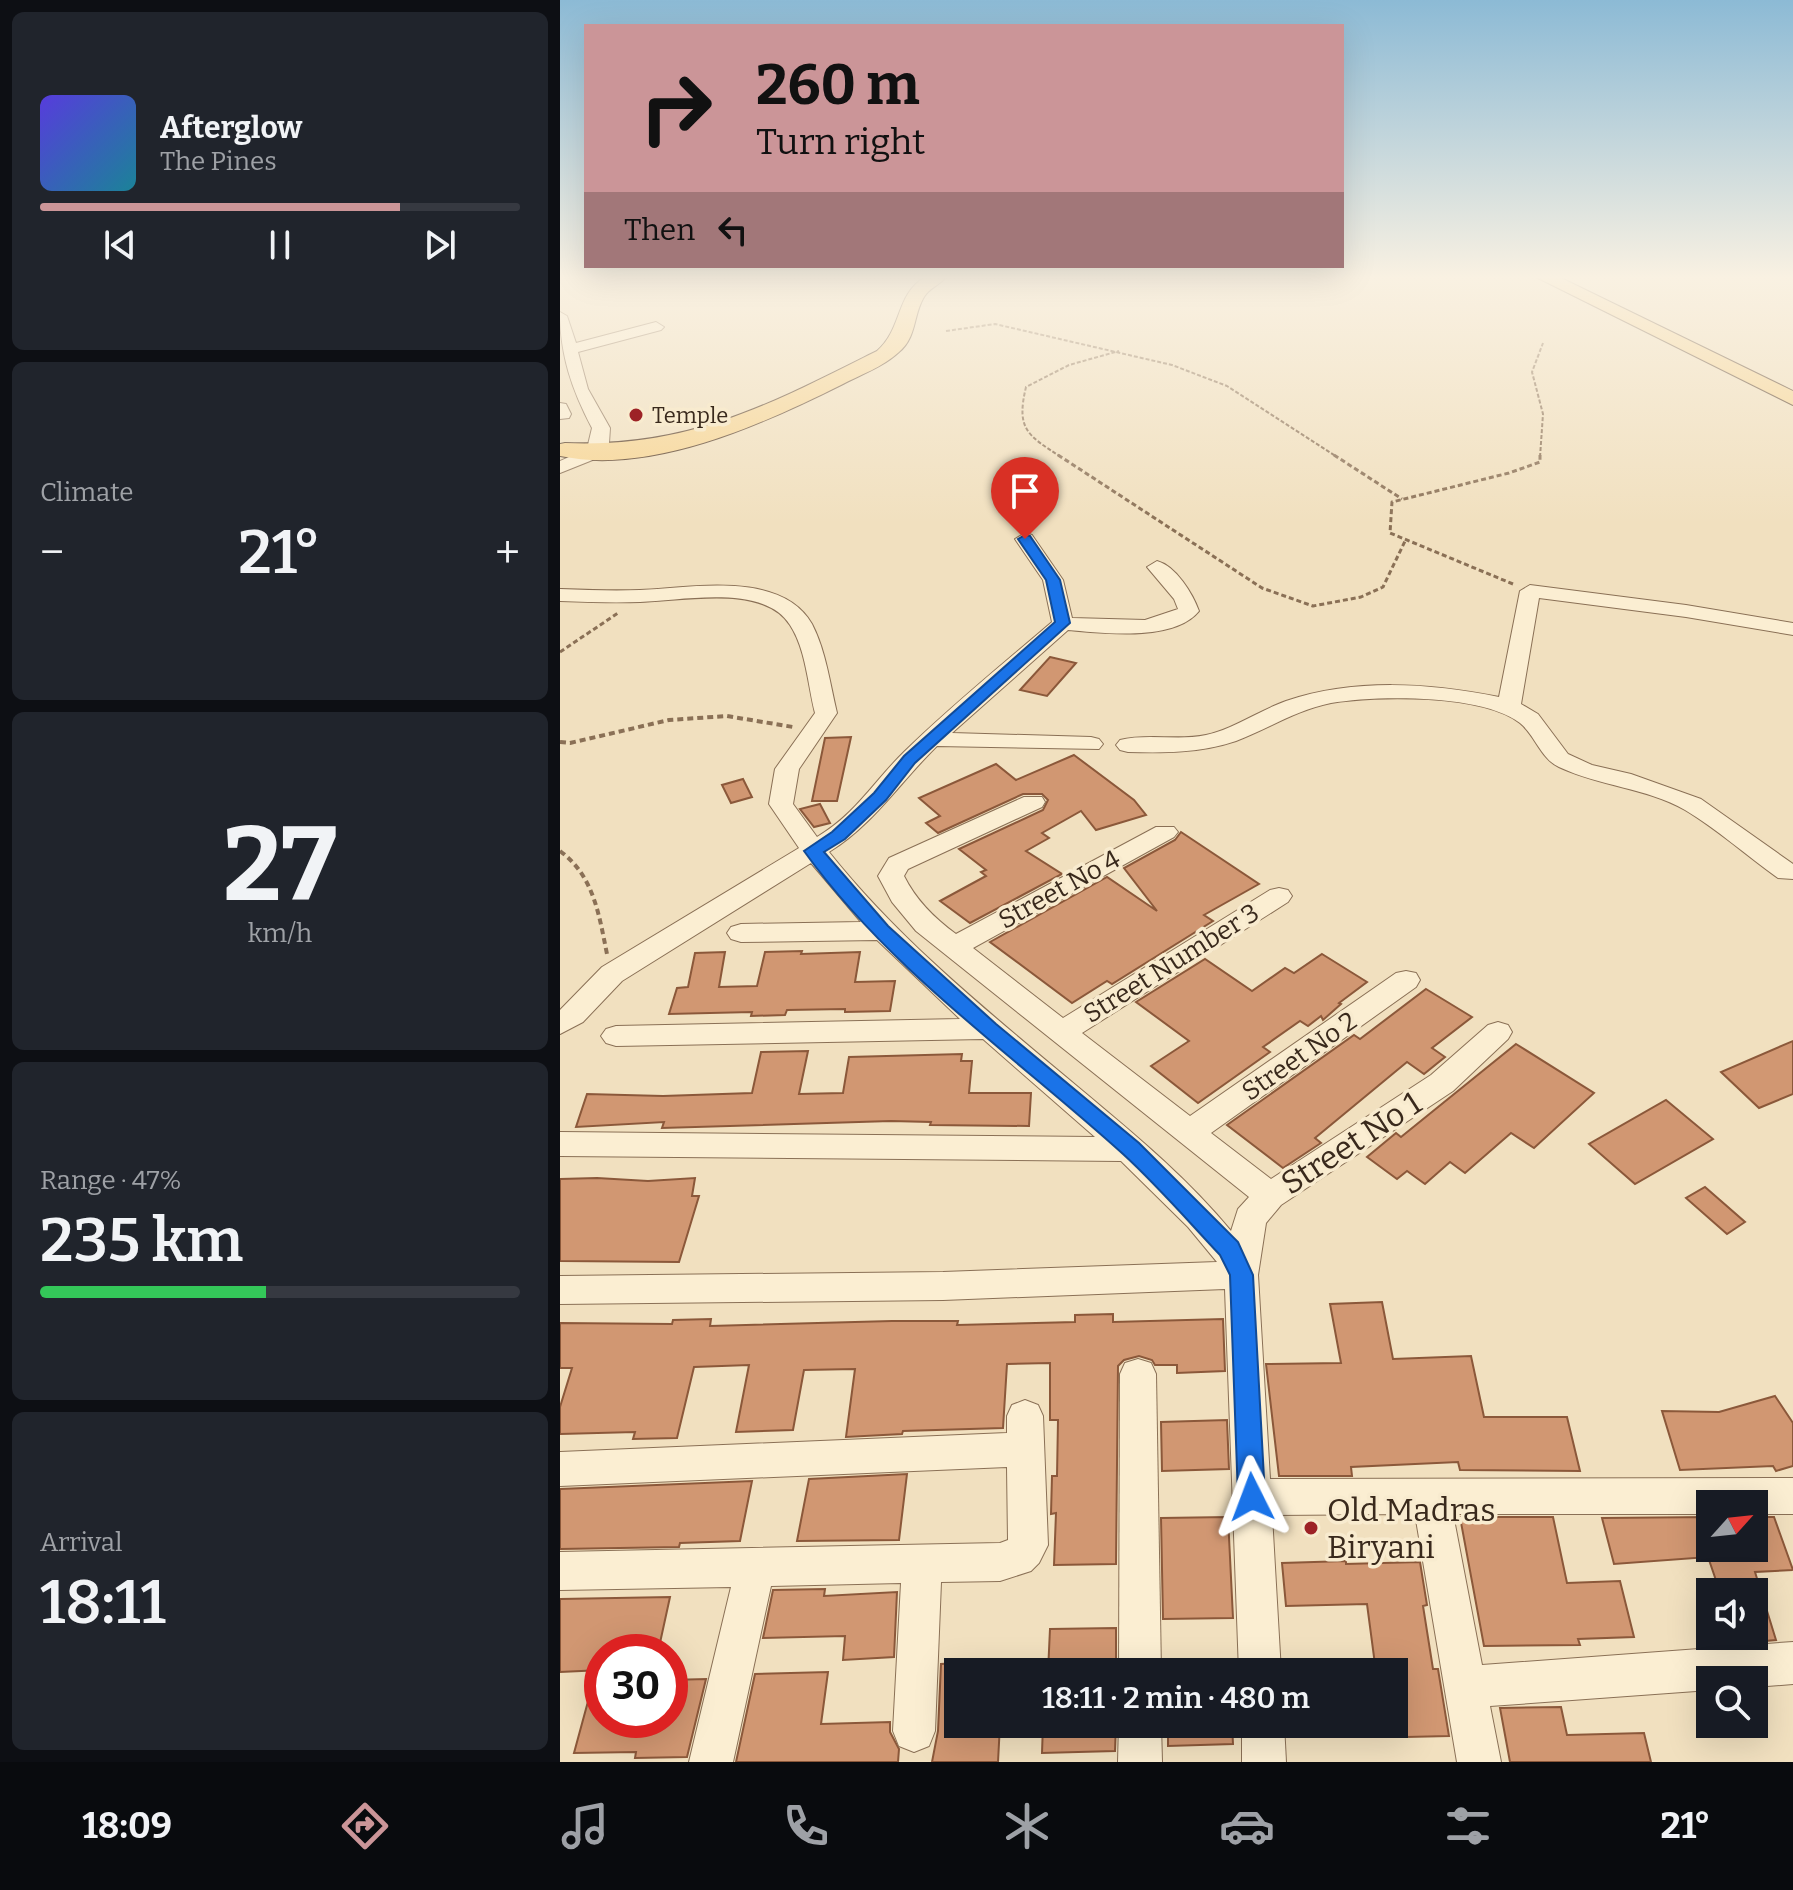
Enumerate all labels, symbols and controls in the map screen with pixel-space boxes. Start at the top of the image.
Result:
text: 260 m [756,52,920,119]
icon: right [624,56,728,160]
text: Afterglow [160,110,302,146]
text: Turn right [756,120,925,164]
text: The Pines [160,146,277,177]
icon: left [711,208,755,252]
text: Then [624,212,695,248]
icon: previous [98,223,142,267]
icon: pause [258,223,302,267]
icon: next [418,223,462,267]
place label: Temple [652,402,728,429]
marker: Temple [627,406,645,424]
pin [991,457,1059,539]
icon: arrive [1003,469,1047,513]
text: Climate [40,477,134,508]
text: 21° [238,517,321,589]
text: − [40,526,64,579]
text: + [495,526,520,579]
text: 27 [223,803,337,928]
street label: Street No 4 [993,843,1125,936]
street label: Street Number 3 [1078,897,1265,1030]
text: km/h [248,918,312,949]
street label: Street No 2 [1236,1006,1363,1107]
street label: Street No 1 [1274,1084,1428,1202]
text: Range · 47% [40,1165,182,1196]
text: 235 km [40,1205,243,1277]
position arrow [1210,1455,1294,1539]
north arrow [1696,1490,1768,1562]
map controls [1696,1490,1768,1738]
place label: Old Madras Biryani [1327,1491,1496,1566]
marker: Old Madras Biryani [1302,1519,1320,1537]
text: Arrival [40,1527,122,1558]
text: 18:11 [40,1567,166,1639]
button: sound [1696,1578,1768,1650]
speed limit sign: 30 [584,1634,688,1738]
button: search [1696,1666,1768,1738]
text: 18:11 · 2 min · 480 m [1042,1680,1310,1716]
icon: directions [337,1798,393,1854]
icon: music [557,1798,613,1854]
icon: phone [778,1798,834,1854]
icon: climate [999,1798,1055,1854]
icon: car [1219,1798,1275,1854]
icon: filters [1440,1798,1496,1854]
text: 18:09 [82,1804,172,1848]
text: 21° [1660,1804,1711,1848]

